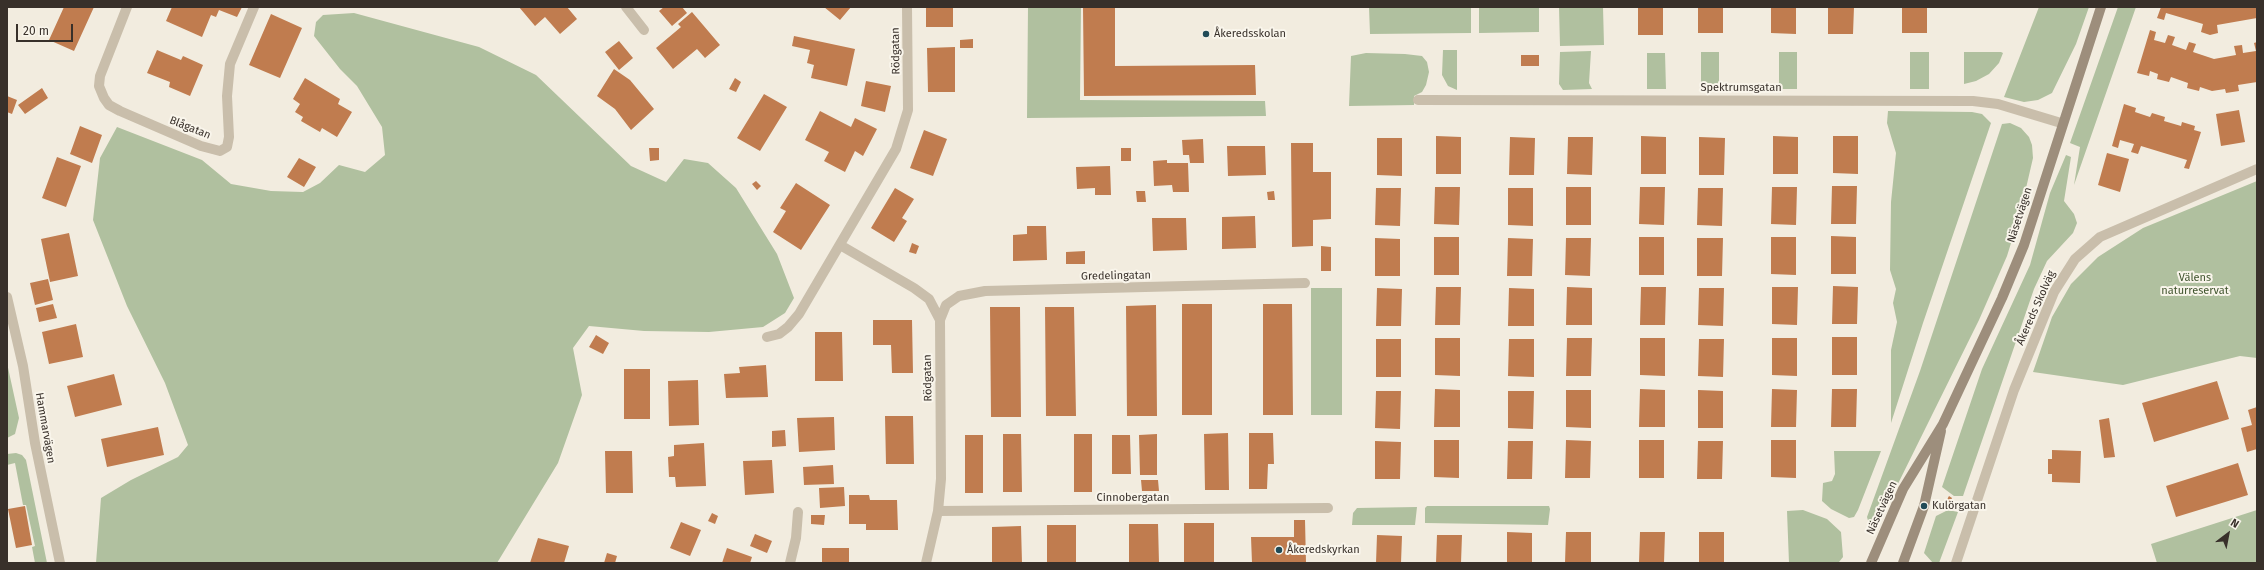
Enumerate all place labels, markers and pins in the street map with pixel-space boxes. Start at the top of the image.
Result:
place label: Åkeredsskolan [1214,27,1286,41]
marker: Åkeredsskolan [1201,29,1211,39]
place label: Kulörgatan [1932,499,1986,513]
marker: Kulörgatan [1919,501,1929,511]
place label: Åkeredskyrkan [1287,543,1360,557]
marker: Åkeredskyrkan [1274,545,1284,555]

